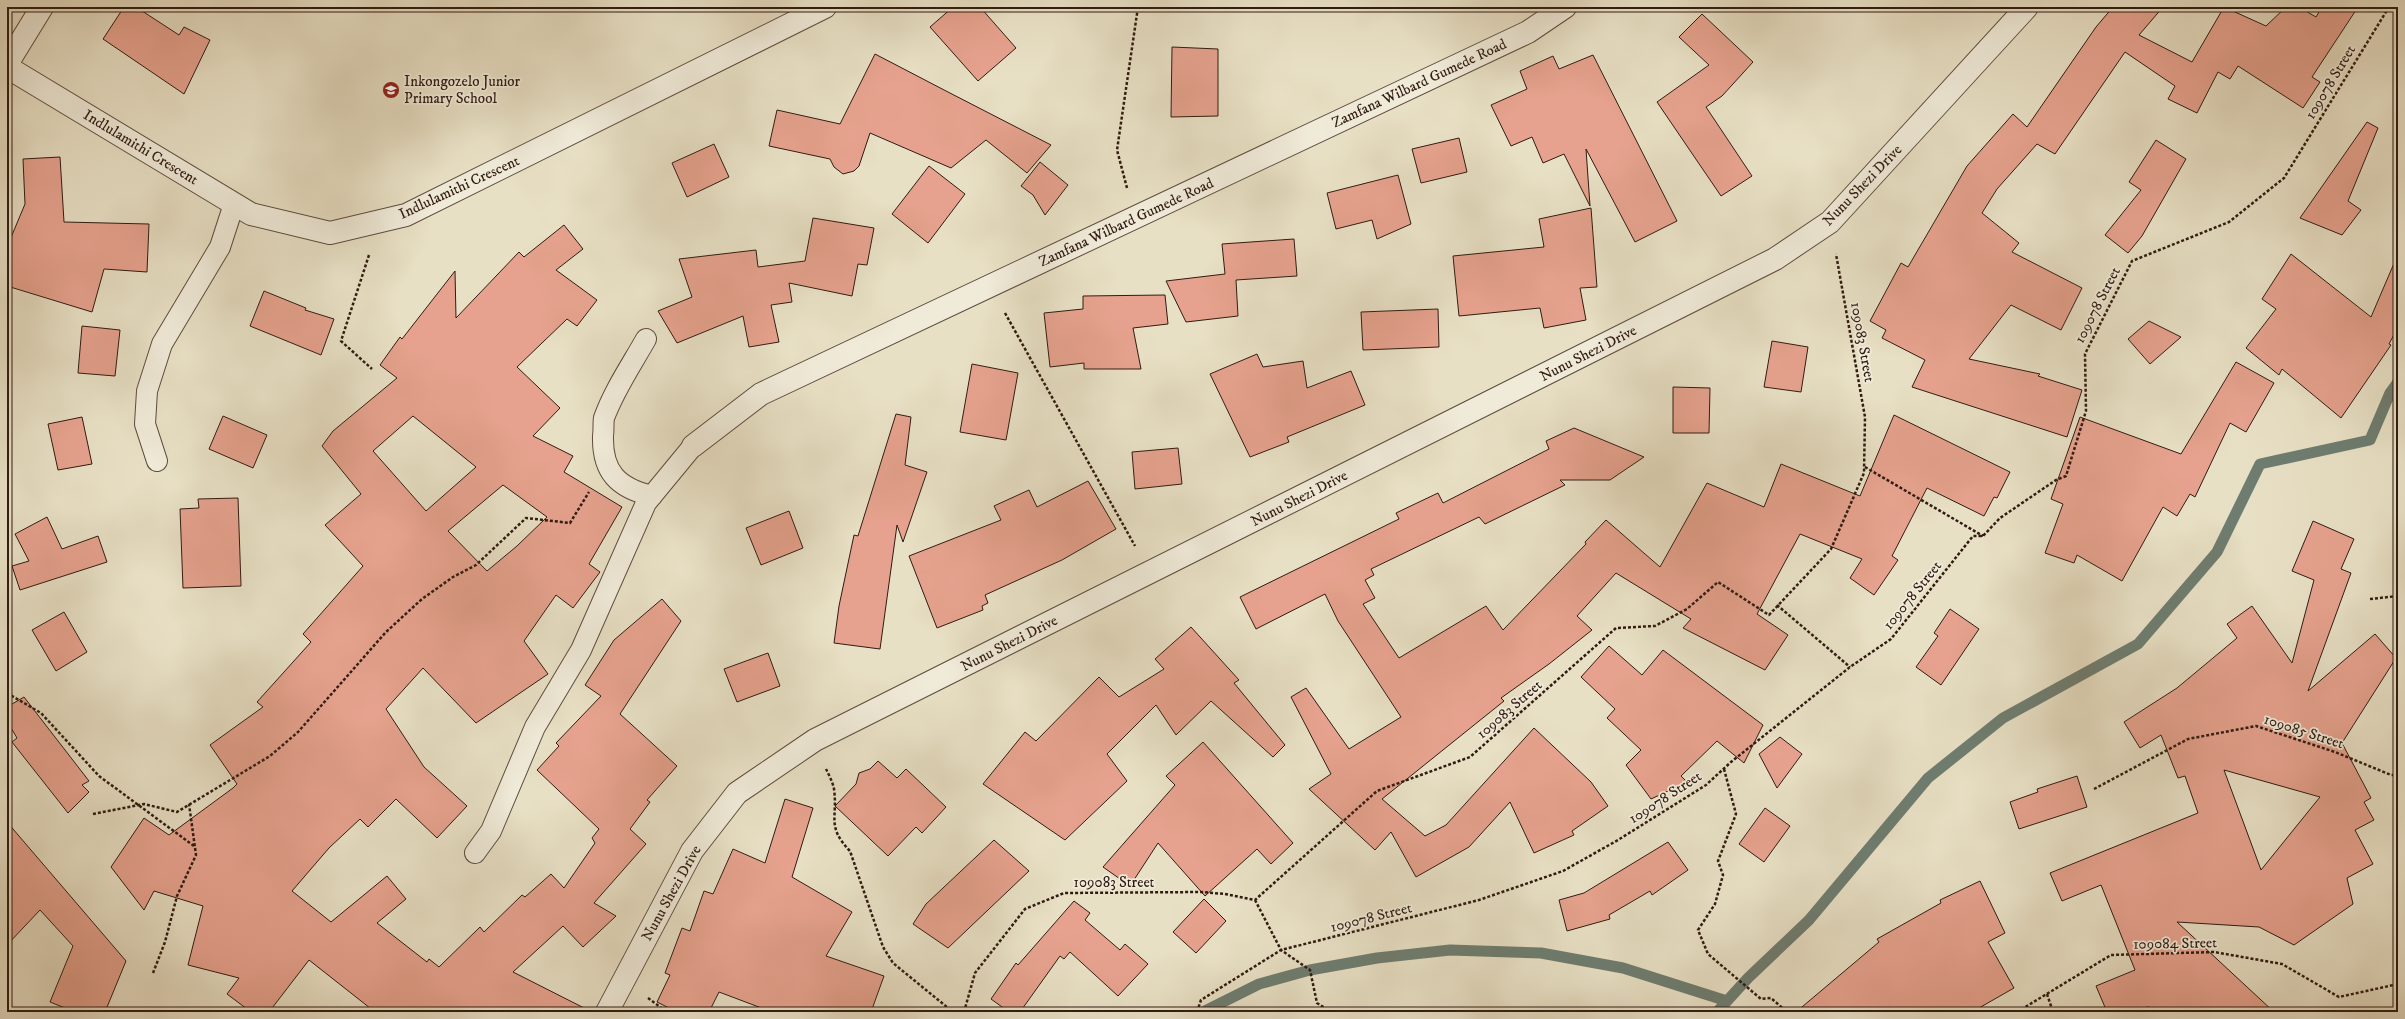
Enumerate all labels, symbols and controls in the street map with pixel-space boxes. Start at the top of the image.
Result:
street label: Zamfana Wilbard Gumede Road [1329,34,1510,132]
street label: 109078 Street [2301,42,2360,123]
place label: Inkongozelo Junior Primary School [404,72,521,108]
school or university icon: Inkongozelo Junior Primary School [381,80,401,100]
street label: Indlulamithi Crescent [80,106,202,189]
street label: Nunu Shezi Drive [1819,140,1906,230]
street label: Indlulamithi Crescent [396,151,523,224]
street label: Zamfana Wilbard Gumede Road [1036,173,1217,271]
street label: 109078 Street [2070,264,2125,347]
street label: 109083 Street [1846,301,1879,384]
street label: Nunu Shezi Drive [1537,321,1640,386]
street label: Nunu Shezi Drive [1248,466,1351,531]
street label: 109078 Street [1879,557,1946,634]
street label: Nunu Shezi Drive [958,611,1061,676]
street label: 109083 Street [1473,676,1546,743]
street label: 109085 Street [2262,710,2346,753]
street label: 109078 Street [1625,767,1705,828]
street label: Nunu Shezi Drive [637,842,706,944]
street label: 109083 Street [1074,873,1155,892]
street label: 109078 Street [1328,898,1414,937]
street label: 109084 Street [2133,933,2217,954]

